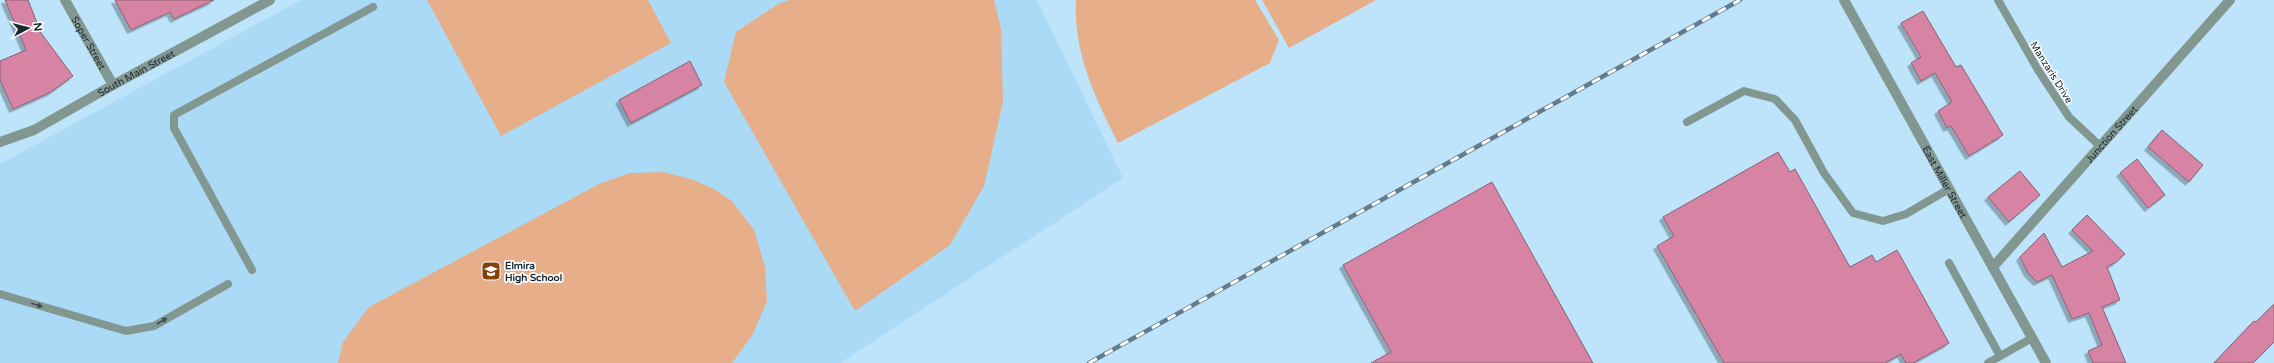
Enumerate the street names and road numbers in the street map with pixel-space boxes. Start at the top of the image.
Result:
street label: Soper Street [68,14,108,72]
street label: Manzaris Drive [2027,40,2075,106]
street label: South Main Street [96,48,177,99]
street label: Junction Street [2084,104,2140,165]
street label: East Miller Street [1919,144,1969,221]

